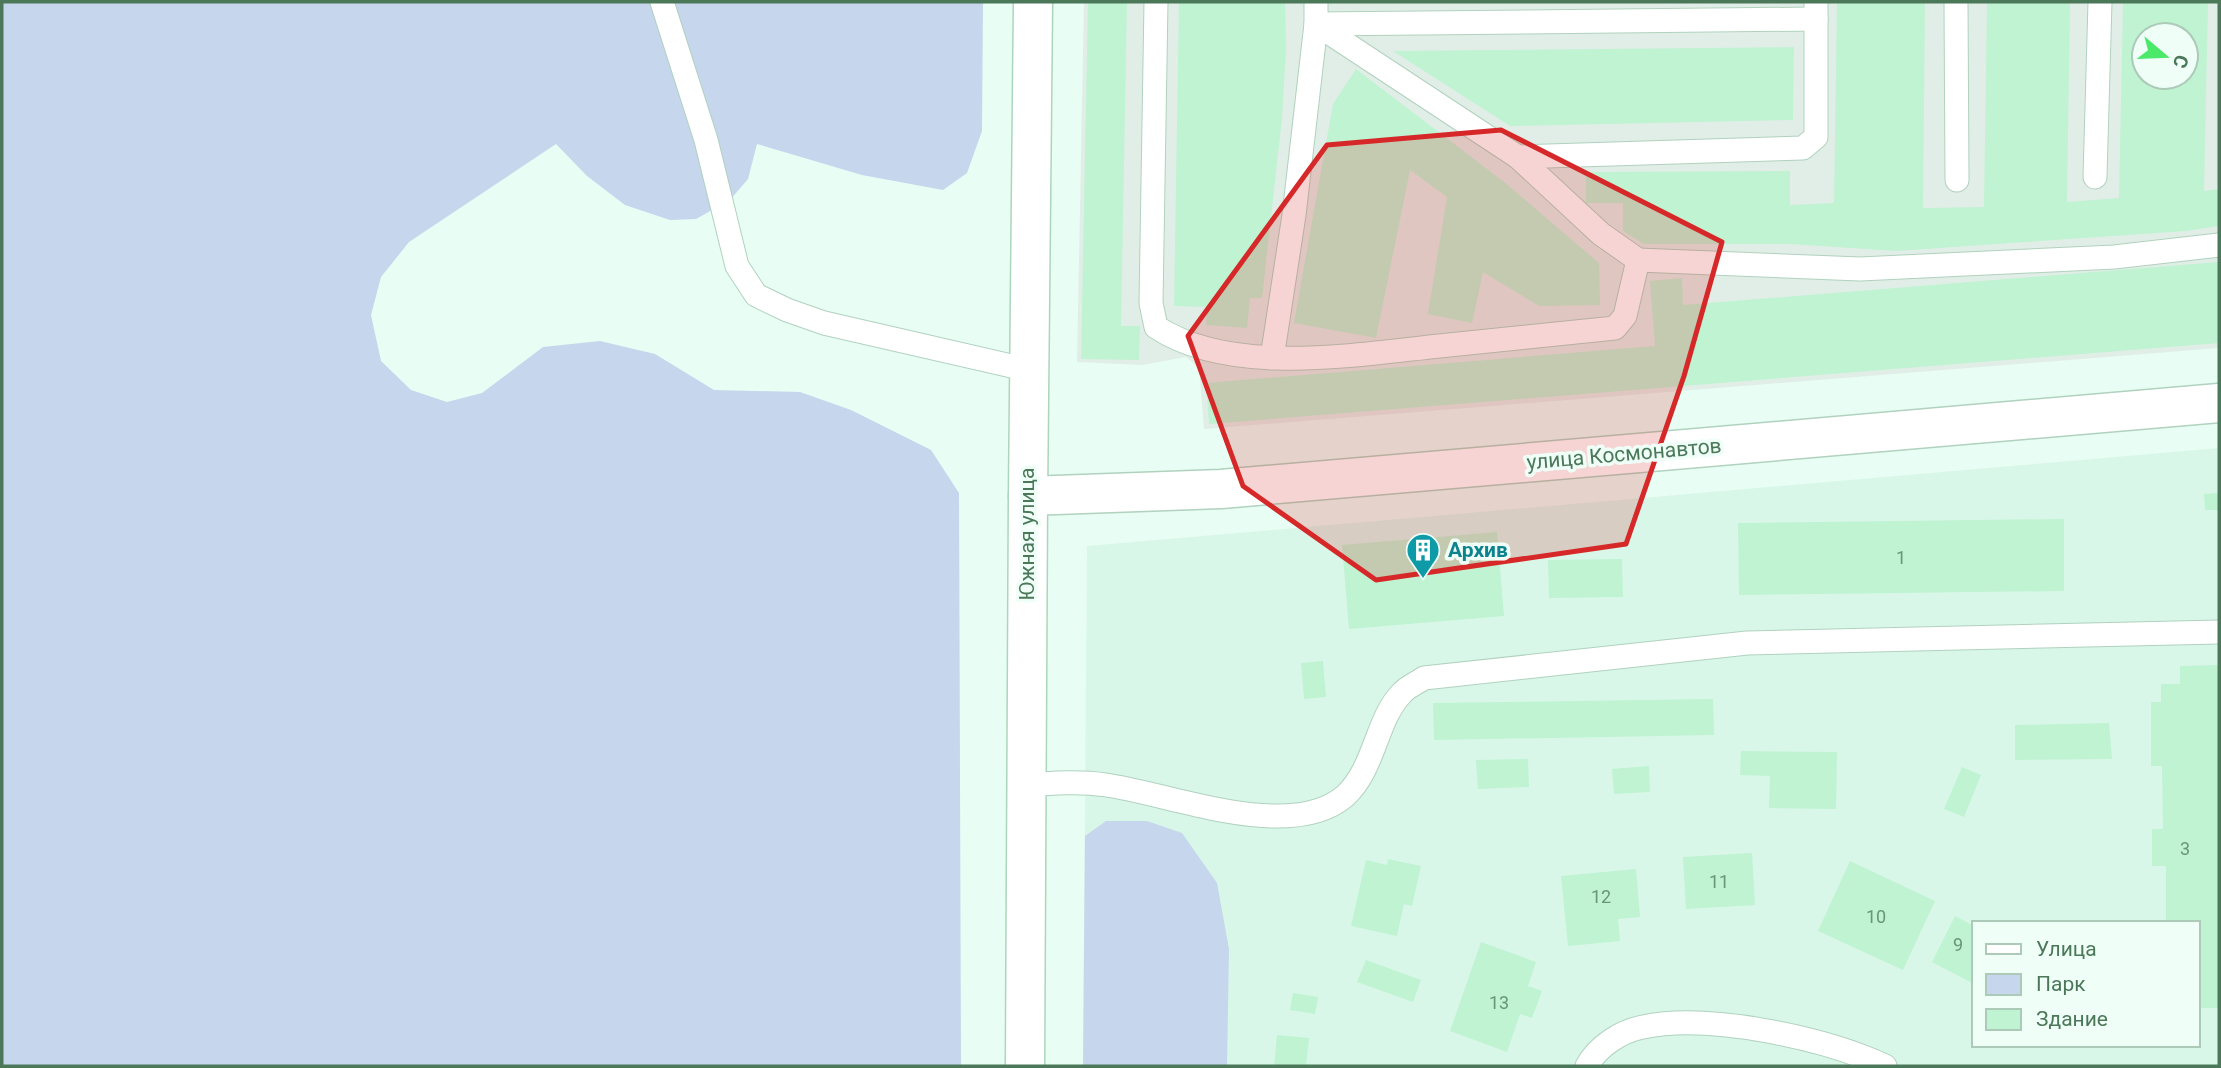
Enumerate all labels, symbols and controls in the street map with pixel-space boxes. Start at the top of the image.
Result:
north arrow [2130,21,2200,91]
text: С [2168,52,2193,71]
street label: улица Космонавтов [1525,434,1723,474]
street label: Южная улица [1015,468,1039,600]
building icon: Архив [1404,531,1442,580]
place label: Архив [1448,538,1508,562]
house number: 1 [1896,547,1906,568]
house number: 3 [2180,838,2190,859]
house number: 11 [1709,871,1729,892]
house number: 12 [1591,886,1611,907]
house number: 10 [1866,906,1886,927]
legend [1972,921,2200,1047]
house number: 9 [1953,934,1963,955]
text: Улица [2036,937,2097,961]
text: Парк [2036,972,2086,996]
house number: 13 [1489,992,1509,1013]
text: Здание [2036,1007,2108,1031]

